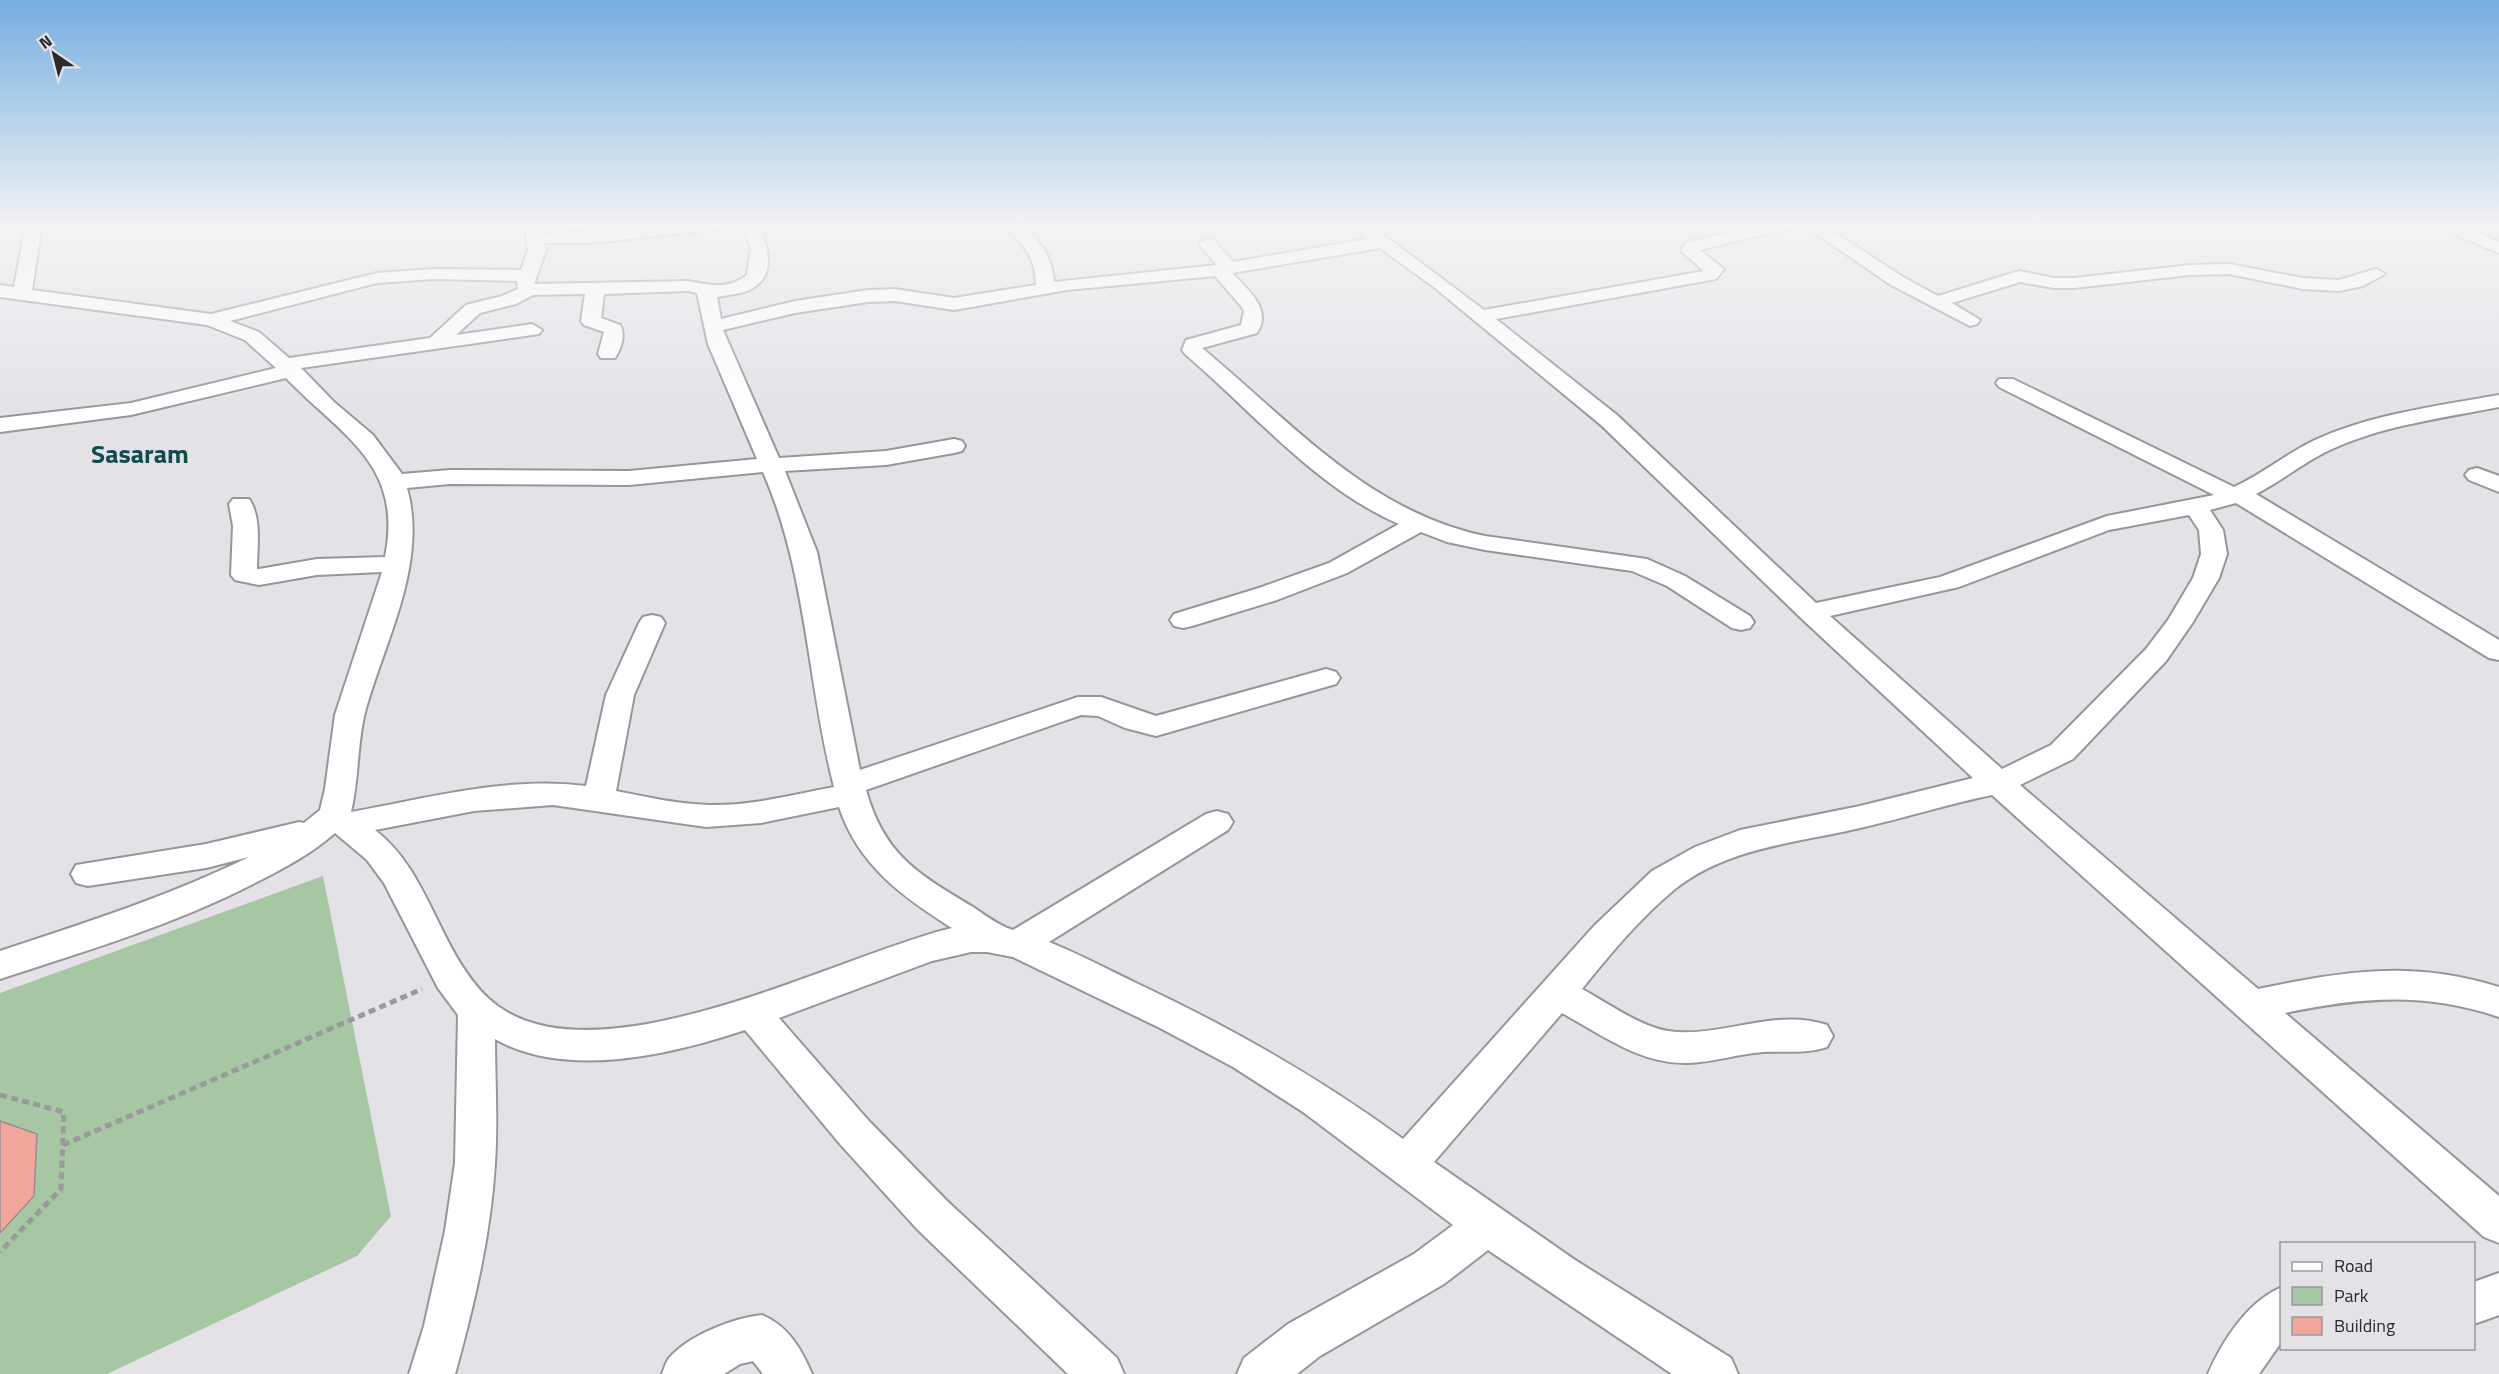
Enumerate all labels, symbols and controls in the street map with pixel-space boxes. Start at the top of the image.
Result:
north arrow [24,24,84,84]
text: N [34,29,57,55]
district label: Sasaram [91,434,189,473]
legend [2280,1242,2475,1350]
text: Road [2334,1252,2373,1279]
text: Park [2334,1282,2369,1309]
text: Building [2334,1312,2395,1339]

